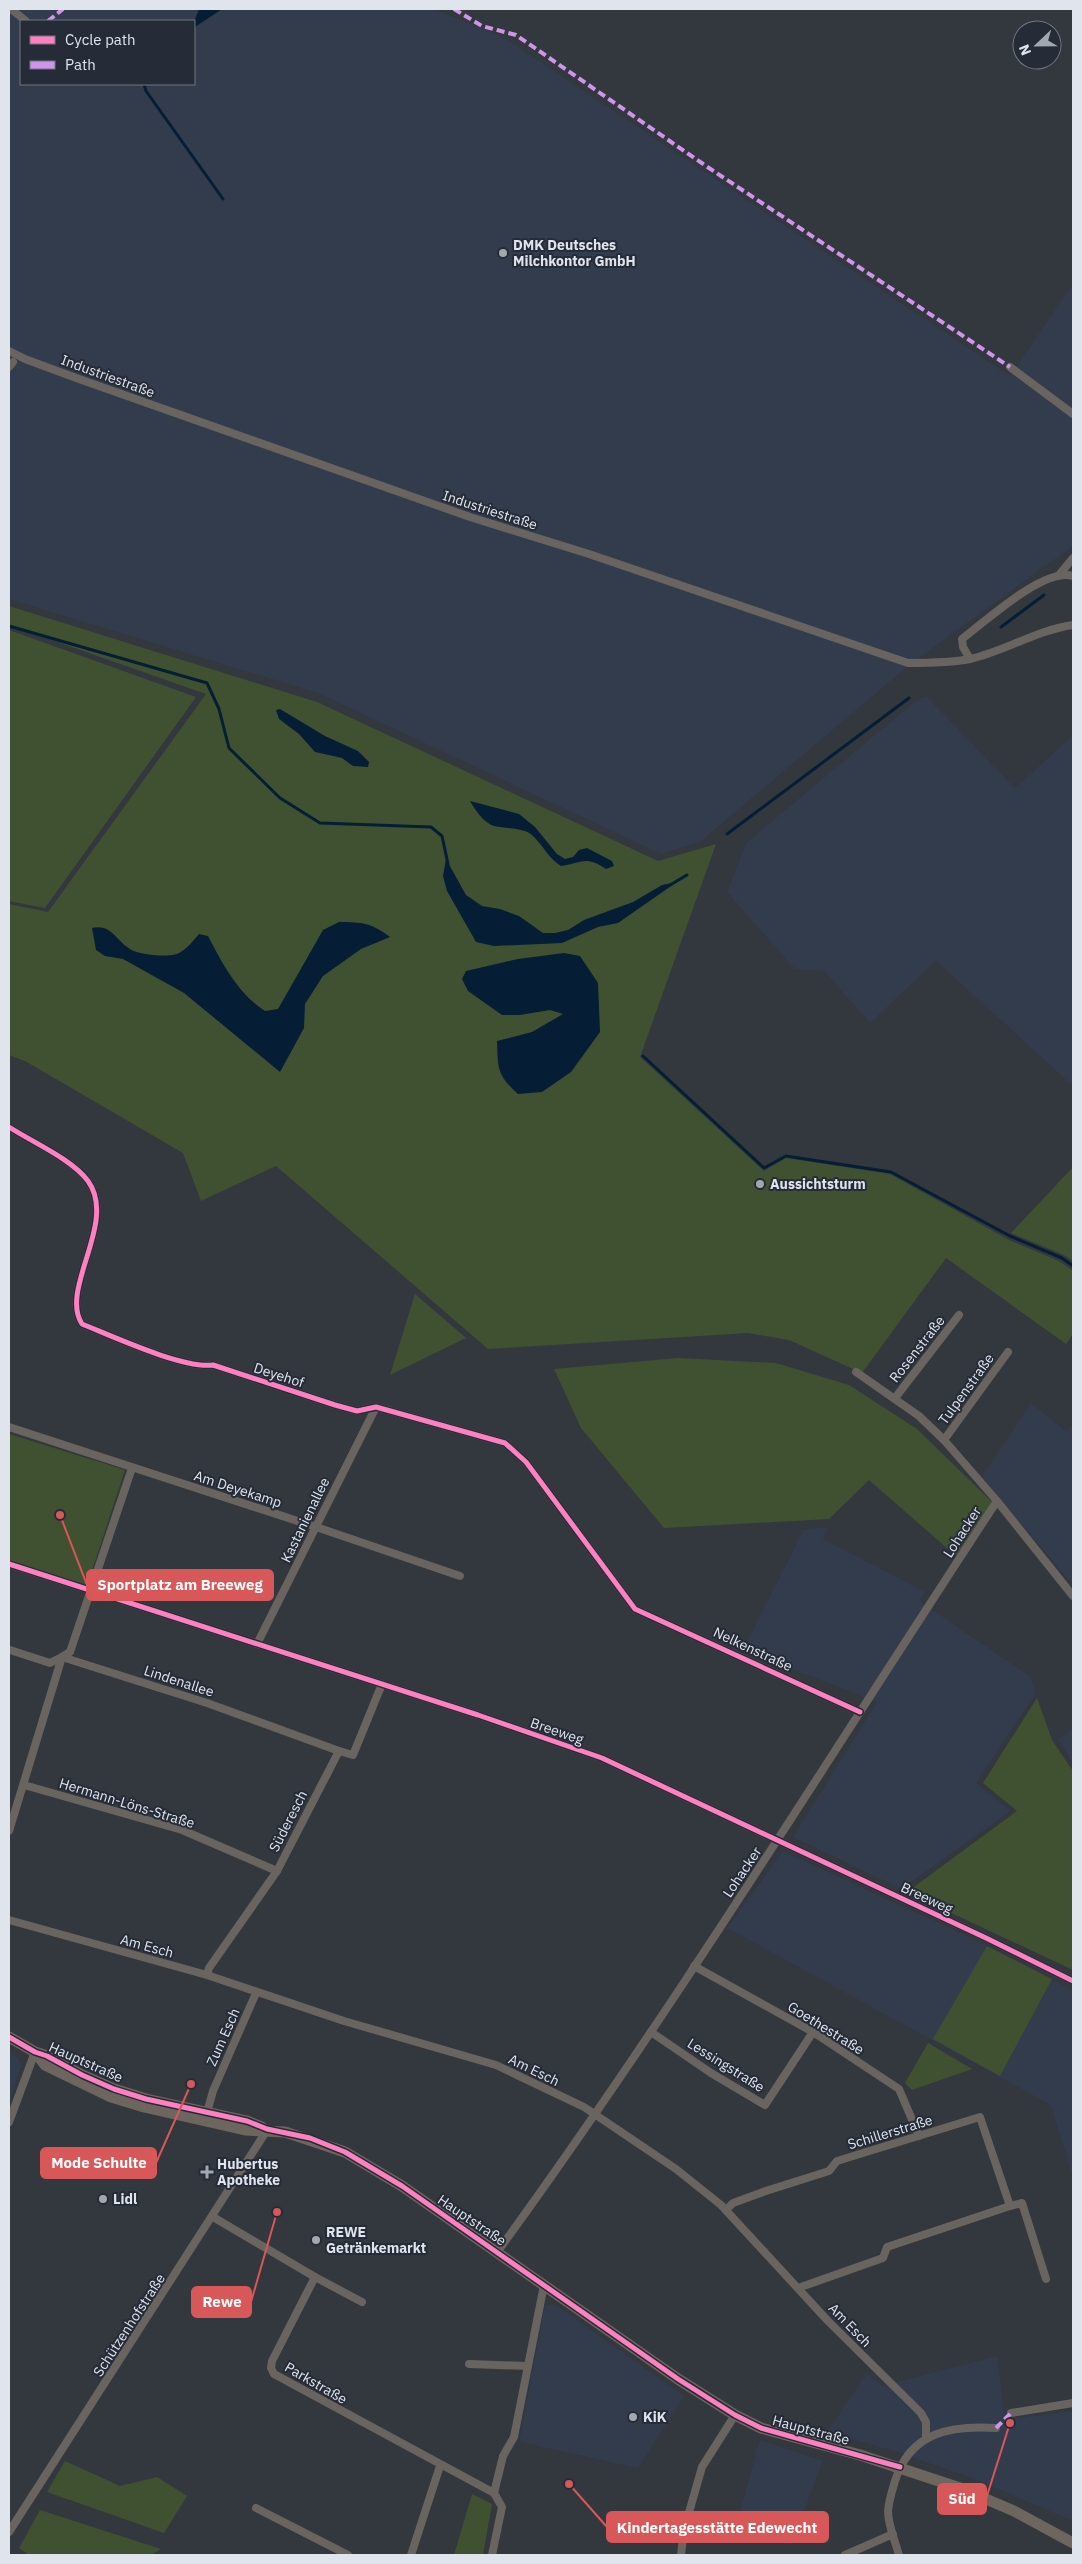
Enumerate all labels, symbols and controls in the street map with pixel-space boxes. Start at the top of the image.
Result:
legend [20,20,195,85]
north arrow [1012,20,1062,70]
text: Cycle path [65,30,136,49]
text: N [1015,42,1035,58]
text: Path [65,55,96,74]
place label: DMK Deutsches Milchkontor GmbH [513,236,636,270]
marker: DMK Deutsches Milchkontor GmbH [497,247,509,259]
street label: Industriestraße [59,351,158,401]
street label: Industriestraße [440,486,540,534]
place label: Aussichtsturm [770,1175,866,1193]
marker: Aussichtsturm [754,1178,766,1190]
street label: Rosenstraße [885,1312,949,1386]
street label: Tulpenstraße [934,1350,998,1428]
street label: Deyehof [252,1358,307,1392]
street label: Am Deyekamp [192,1466,284,1512]
street label: Kastanienallee [277,1474,334,1566]
street label: Lohacker [939,1503,985,1561]
callout: Sportplatz am Breeweg [87,1570,273,1600]
text: Sportplatz am Breeweg [97,1575,263,1594]
street label: Nelkenstraße [711,1623,796,1675]
street label: Lindenallee [142,1661,217,1701]
street label: Breeweg [528,1713,587,1749]
street label: Hermann-Löns-Straße [57,1774,197,1832]
street label: Süderesch [265,1787,311,1855]
street label: Lohacker [719,1843,765,1901]
street label: Breeweg [898,1878,956,1918]
street label: Am Esch [118,1930,176,1962]
street label: Goethestraße [784,1997,868,2059]
street label: Zum Esch [202,2005,244,2069]
street label: Lessingstraße [684,2034,768,2096]
street label: Hauptstraße [46,2038,126,2086]
street label: Am Esch [506,2050,562,2090]
street label: Schillerstraße [845,2110,935,2153]
callout: Mode Schulte [41,2148,156,2178]
text: Mode Schulte [51,2153,147,2172]
place label: Hubertus Apotheke [217,2155,280,2189]
marker: Hubertus Apotheke [201,2166,213,2178]
place label: Lidl [113,2190,137,2208]
street label: Hauptstraße [434,2190,510,2250]
marker: Lidl [97,2193,109,2205]
place label: REWE Getränkemarkt [326,2223,426,2257]
marker: REWE Getränkemarkt [310,2234,322,2246]
street label: Schützenhofstraße [89,2270,169,2380]
callout: Rewe [192,2287,251,2317]
text: Rewe [202,2292,242,2311]
street label: Am Esch [825,2299,875,2351]
street label: Parkstraße [282,2358,351,2408]
place label: KiK [643,2408,667,2426]
marker: KiK [627,2411,639,2423]
street label: Hauptstraße [770,2411,852,2449]
callout: Süd [938,2484,986,2514]
text: Süd [948,2489,976,2508]
callout: Kindertagesstätte Edewecht [607,2512,828,2542]
text: Kindertagesstätte Edewecht [617,2518,817,2537]

